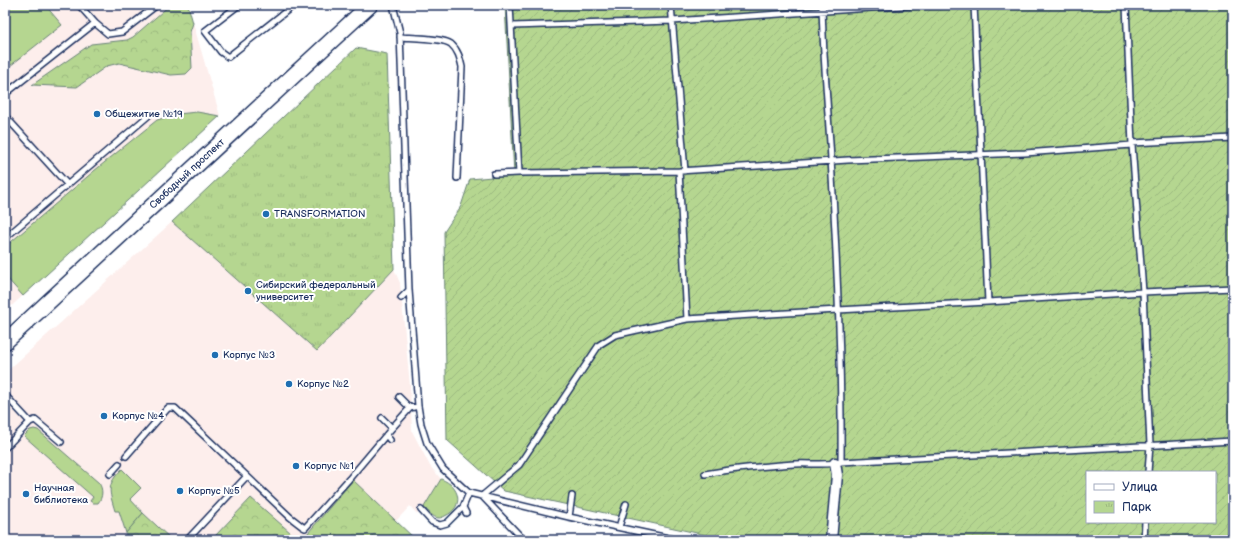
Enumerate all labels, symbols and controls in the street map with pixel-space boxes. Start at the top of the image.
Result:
place label: Общежитие №19 [105,108,183,120]
marker: Общежитие №19 [92,109,102,119]
street label: Свободный проспект [147,136,228,211]
place label: TRANSFORMATION [274,208,365,220]
marker: TRANSFORMATION [261,209,271,219]
place label: Сибирский федеральный университет [256,279,376,303]
marker: Сибирский федеральный университет [243,286,253,296]
place label: Корпус №3 [223,349,275,361]
marker: Корпус №3 [210,350,220,360]
place label: Корпус №2 [297,378,349,390]
marker: Корпус №2 [284,379,294,389]
place label: Корпус №4 [112,410,164,422]
marker: Корпус №4 [99,411,109,421]
place label: Корпус №1 [304,460,354,472]
marker: Корпус №1 [291,461,301,471]
legend [1086,471,1216,523]
text: Улица [1122,480,1158,495]
place label: Научная библиотека [34,482,88,506]
place label: Корпус №5 [188,485,240,497]
marker: Корпус №5 [175,486,185,496]
marker: Научная библиотека [21,489,31,499]
text: Парк [1122,500,1152,515]

